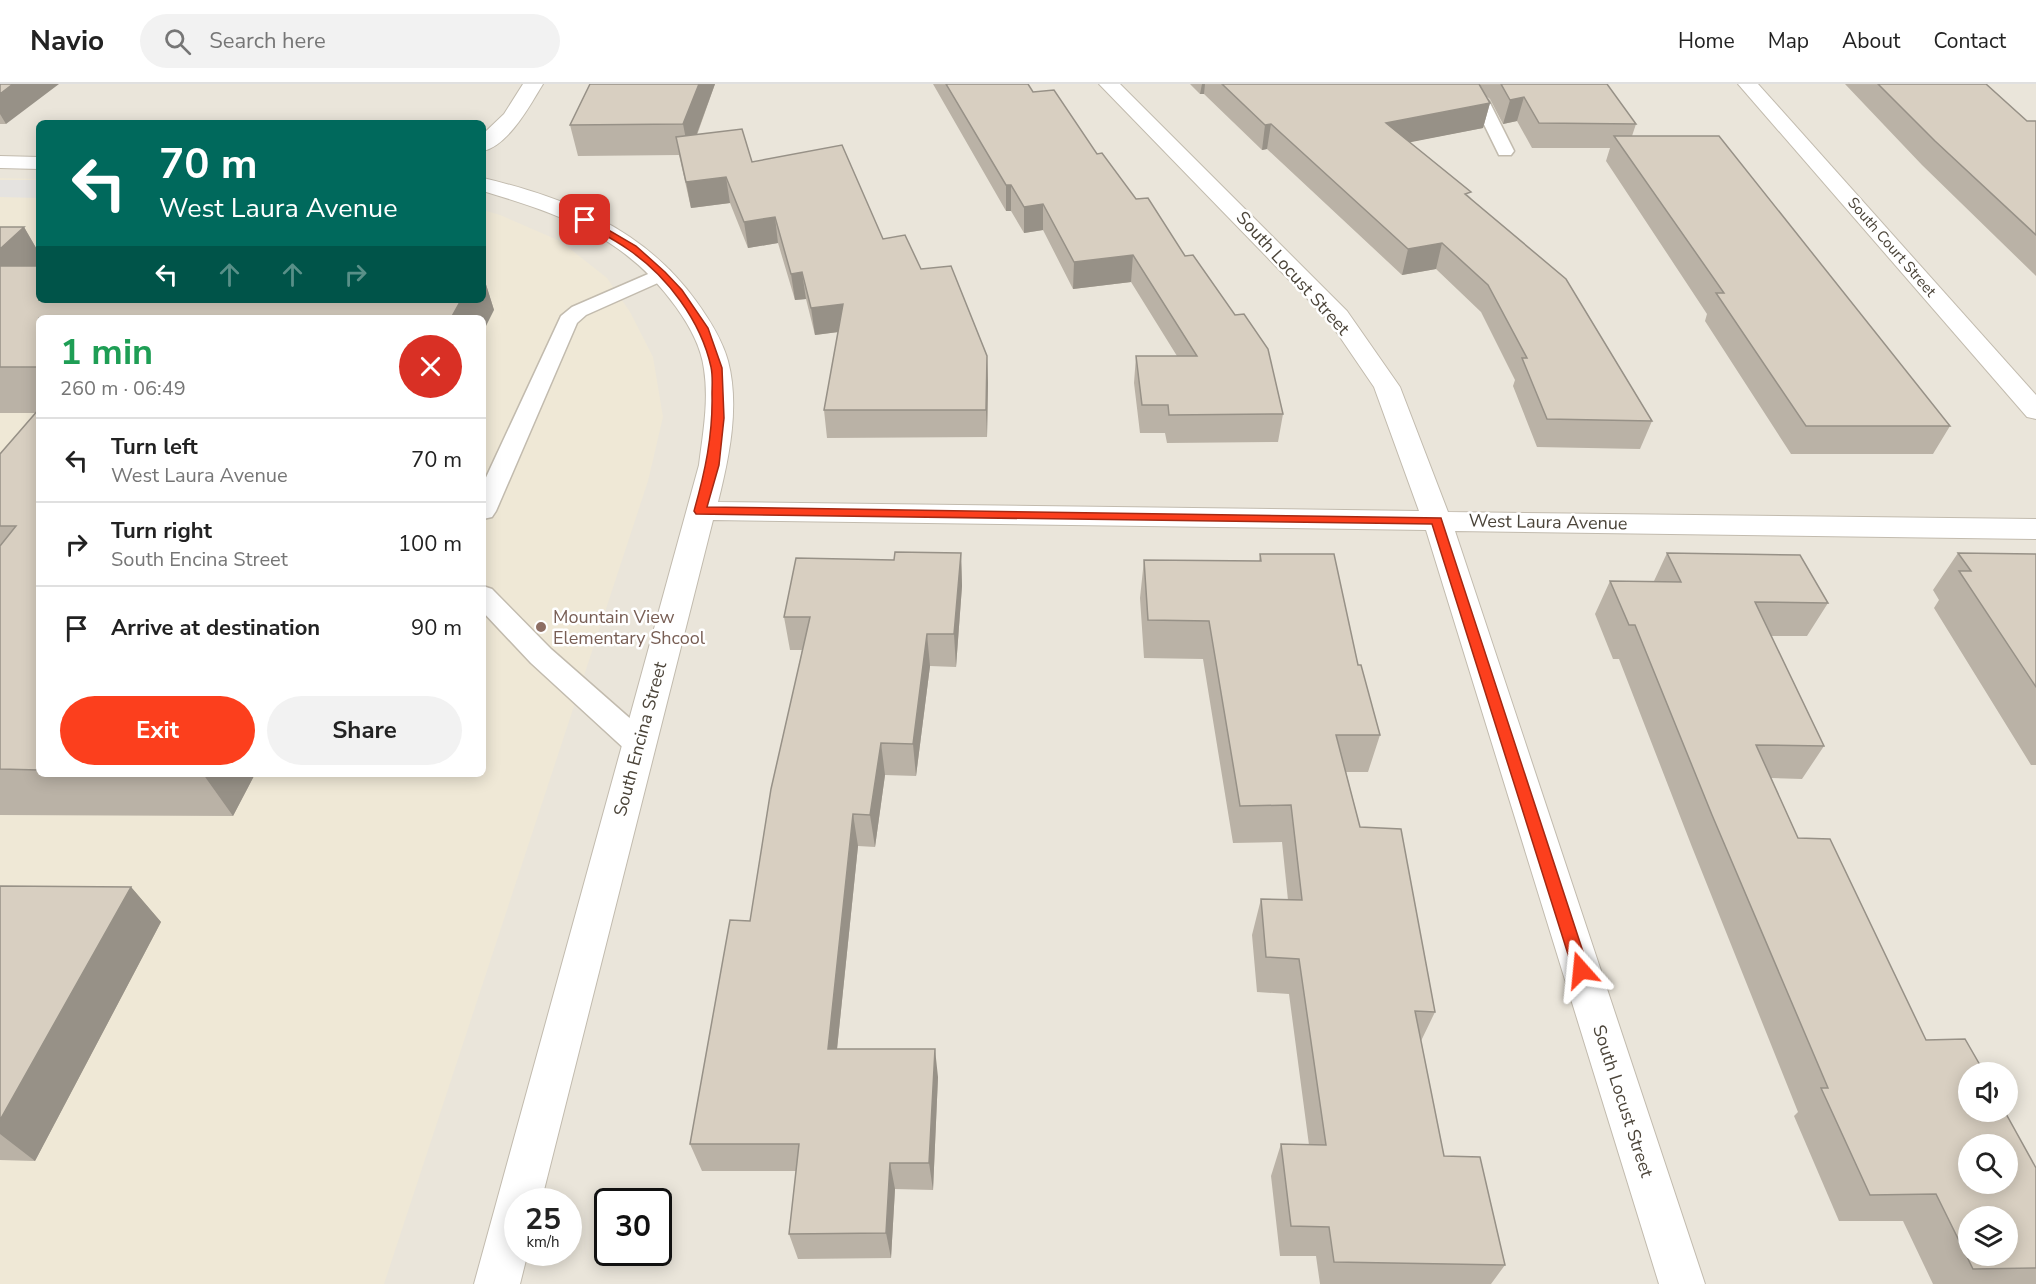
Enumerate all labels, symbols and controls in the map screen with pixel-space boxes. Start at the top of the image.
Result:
search box [140,14,560,68]
text: Navio [30,22,104,60]
icon: search [161,25,194,58]
text: Search here [209,26,326,56]
text: Home [1678,27,1735,55]
text: Map [1768,27,1809,55]
text: About [1842,27,1900,55]
text: Contact [1933,27,2006,55]
text: 70 m [159,136,258,193]
icon: left [60,144,138,222]
text: West Laura Avenue [159,190,398,227]
street label: South Court Street [1843,193,1941,302]
pin [559,194,610,245]
icon: arrive [568,203,601,236]
street label: South Locust Street [1231,206,1356,341]
icon: left [150,258,183,291]
icon: ahead [213,258,246,291]
icon: ahead [276,258,309,291]
icon: right [339,258,372,291]
text: 1 min [60,328,153,377]
button: close [399,335,462,398]
text: 260 m · 06:49 [60,375,186,402]
text: Turn left [111,432,198,462]
icon: left [60,444,93,477]
text: 70 m [411,445,462,475]
text: West Laura Avenue [111,462,288,489]
street label: West Laura Avenue [1468,509,1628,535]
text: Turn right [111,516,212,546]
icon: right [60,528,93,561]
text: 100 m [398,529,462,559]
text: South Encina Street [111,546,288,573]
place label: Mountain View Elementary Shcool [553,605,706,650]
icon: arrive [60,612,93,645]
text: Arrive at destination [111,613,320,643]
text: 90 m [411,613,462,643]
marker: Mountain View Elementary Shcool [534,620,548,634]
street label: South Encina Street [608,658,672,819]
button: Exit [60,696,255,765]
button: Share [267,696,462,765]
position arrow [1549,938,1613,1002]
street label: South Locust Street [1587,1022,1659,1181]
map controls [1958,1062,2018,1266]
button: sound [1958,1062,2018,1122]
button: search [1958,1134,2018,1194]
speed limit sign: 30 [594,1188,672,1266]
text: 25 [525,1199,561,1240]
button: layers [1958,1206,2018,1266]
text: km/h [526,1232,560,1252]

